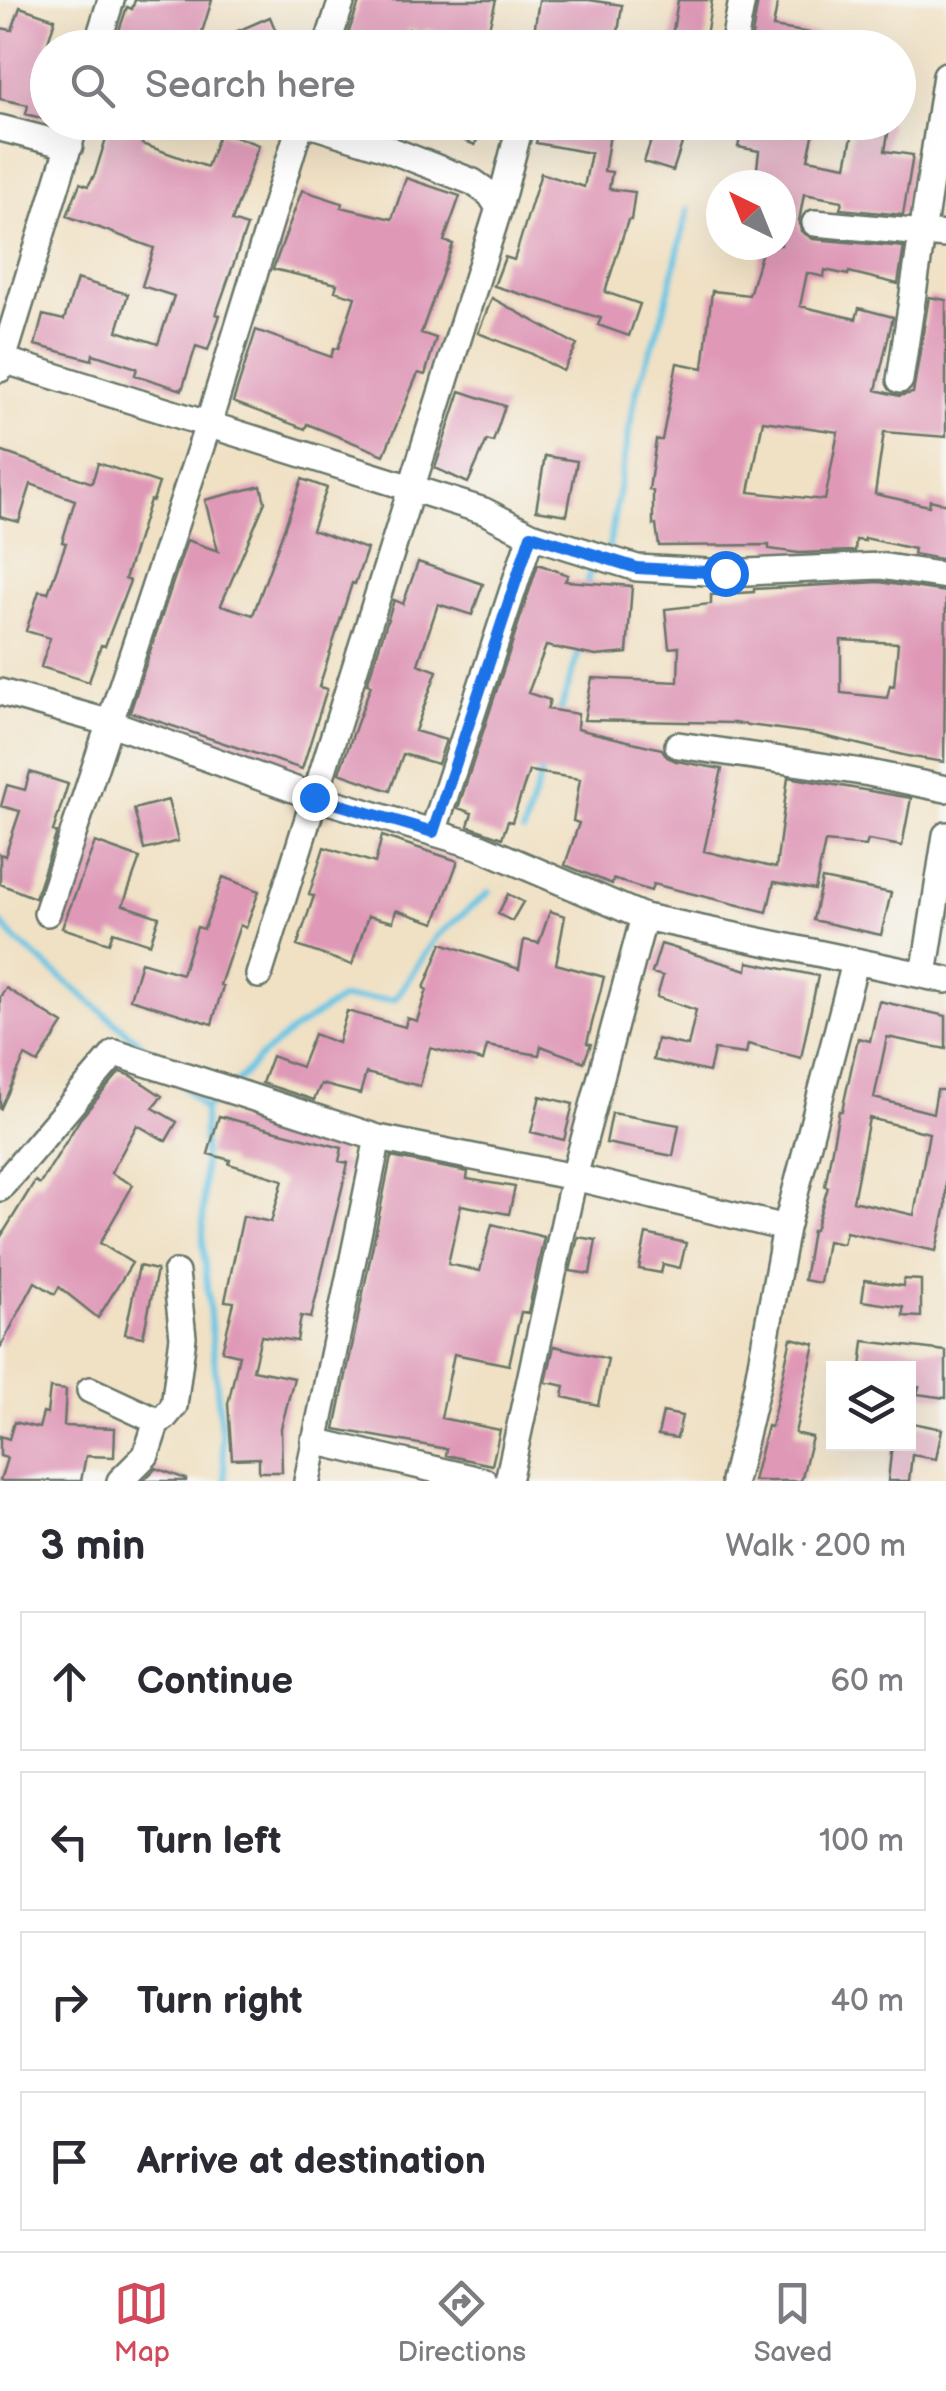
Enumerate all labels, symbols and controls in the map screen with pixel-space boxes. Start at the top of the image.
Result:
search box [30,30,916,140]
icon: search [65,58,120,113]
text: Search here [145,63,356,108]
north arrow [706,170,796,260]
route start [703,551,749,597]
route end [292,775,338,821]
map controls [826,1361,916,1451]
button: layers [826,1361,916,1451]
text: 3 min [40,1521,145,1572]
text: Walk · 200 m [725,1527,906,1566]
icon: ahead [42,1654,97,1709]
text: Continue [137,1659,293,1704]
text: 60 m [831,1662,904,1701]
icon: left [42,1814,97,1869]
text: Turn left [137,1819,281,1864]
text: 100 m [819,1822,904,1861]
icon: right [42,1974,97,2029]
text: Turn right [137,1979,302,2024]
text: 40 m [831,1982,904,2021]
icon: arrive [42,2134,97,2189]
text: Arrive at destination [137,2139,486,2184]
tab: Map [114,2276,170,2369]
tab: Directions [397,2276,526,2369]
tab: Saved [754,2276,832,2369]

